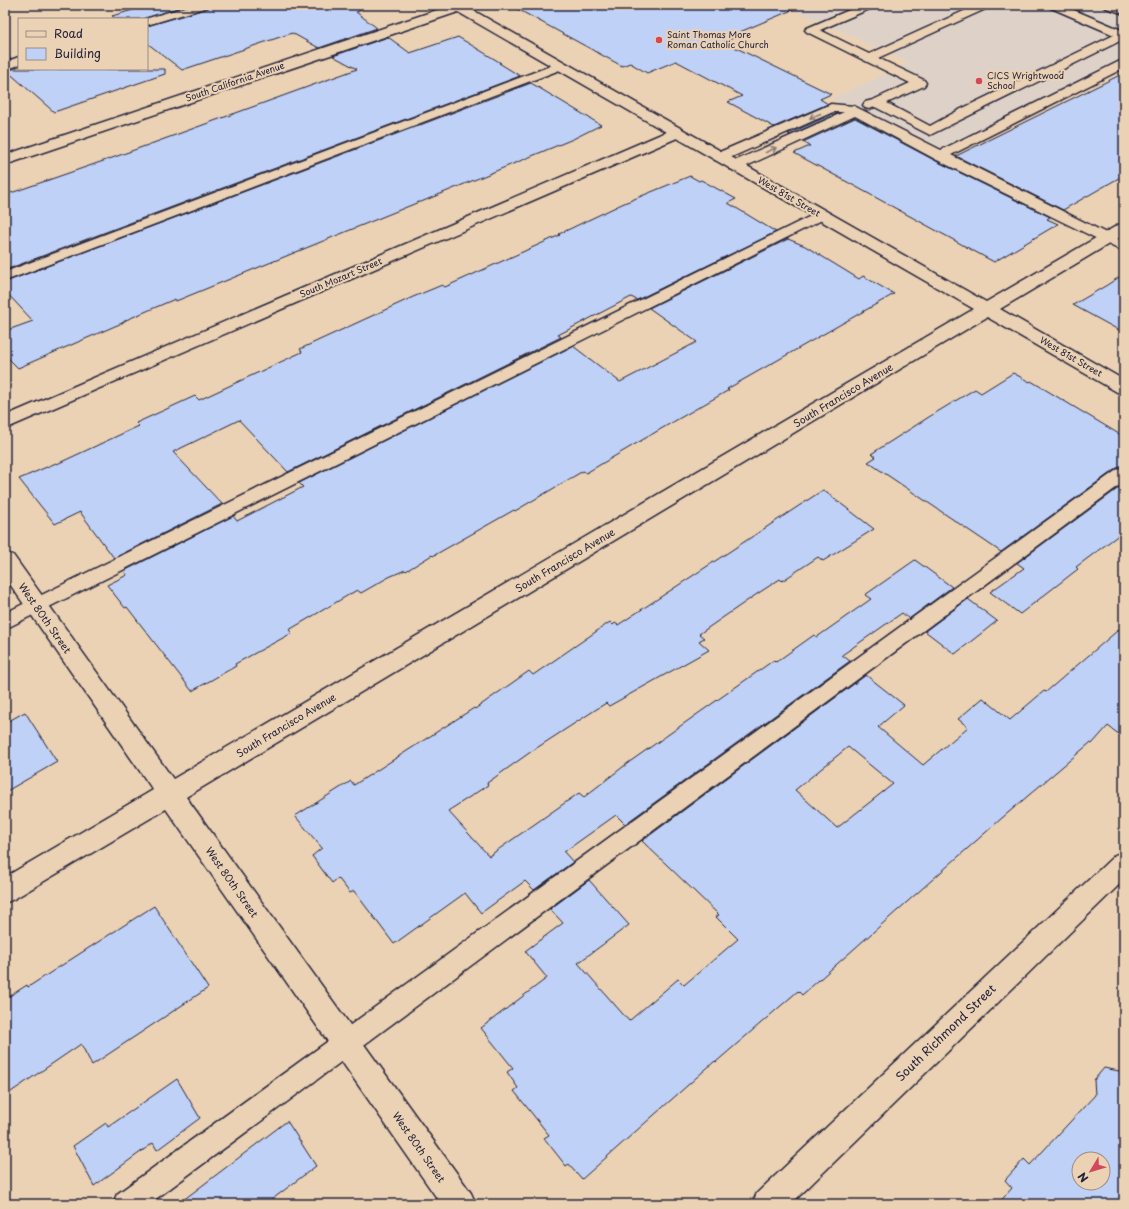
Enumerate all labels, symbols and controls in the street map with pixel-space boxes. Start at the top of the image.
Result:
legend [18,18,148,70]
text: Road [54,24,83,42]
place label: Saint Thomas More Roman Catholic Church [667,27,769,51]
marker: Saint Thomas More Roman Catholic Church [654,35,664,45]
text: Building [54,44,101,62]
street label: South California Avenue [183,58,286,105]
place label: CICS Wrightwood School [987,68,1064,92]
marker: CICS Wrightwood School [974,76,984,86]
one-way arrow [810,112,822,120]
one-way arrow [764,146,776,153]
street label: West 81st Street [756,173,824,220]
street label: South Mozart Street [297,253,384,301]
street label: West 81st Street [1038,333,1106,380]
street label: South Francisco Avenue [790,359,896,430]
street label: South Francisco Avenue [512,524,618,595]
street label: West 80th Street [15,579,75,656]
street label: South Francisco Avenue [233,689,339,760]
street label: West 80th Street [202,843,262,920]
street label: South Richmond Street [891,979,1000,1085]
street label: West 80th Street [389,1108,449,1185]
north arrow [1071,1151,1111,1191]
text: N [1073,1169,1092,1186]

